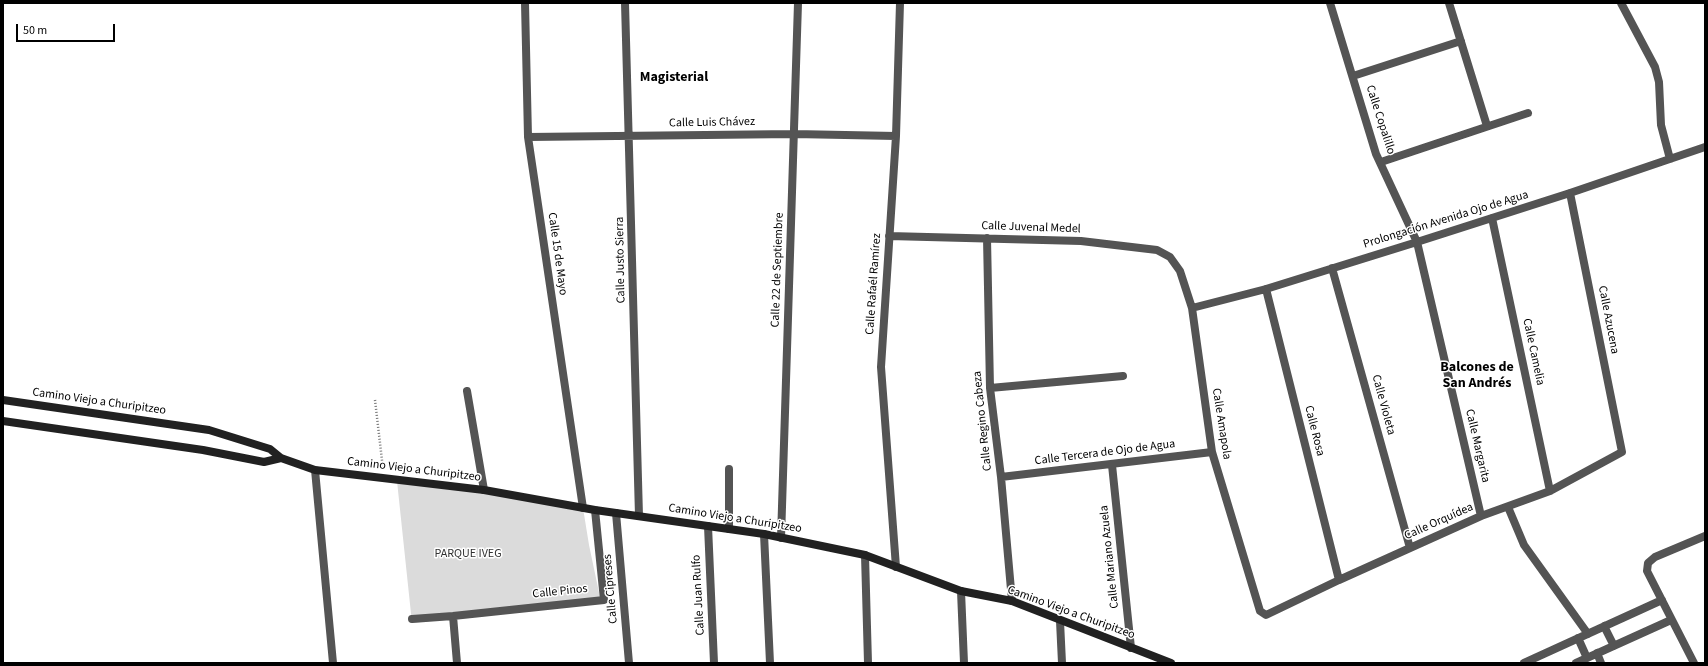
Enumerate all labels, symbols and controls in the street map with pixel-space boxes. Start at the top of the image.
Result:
scale bar [18,16,117,42]
text: 50 m [23,22,47,39]
district label: Magisterial [640,70,708,86]
street label: Calle Copalillo [1362,84,1398,156]
street label: Calle Luis Chávez [669,115,755,131]
street label: Prolongación Avenida Ojo de Agua [1362,188,1530,252]
street label: Calle 15 de Mayo [544,212,570,296]
street label: Calle 22 de Septiembre [769,212,787,328]
street label: Calle Justo Sierra [613,217,629,303]
street label: Calle Juvenal Medel [981,219,1081,237]
street label: Calle Rafaél Ramírez [863,233,885,335]
street label: Calle Azucena [1594,285,1622,355]
street label: Calle Camelia [1519,317,1547,387]
district label: Balcones de San Andrés [1440,360,1514,392]
street label: Calle Regino Cabeza [971,370,995,472]
street label: Calle Violeta [1368,373,1398,437]
street label: Camino Viejo a Churipitzeo [31,385,167,419]
street label: Calle Amapola [1208,387,1234,461]
street label: Calle Rosa [1301,404,1327,458]
street label: Calle Margarita [1462,408,1492,484]
street label: Calle Tercera de Ojo de Agua [1034,437,1176,469]
street label: Camino Viejo a Churipitzeo [346,455,482,485]
street label: Calle Orquídea [1402,500,1476,544]
street label: Camino Viejo a Churipitzeo [667,501,803,537]
street label: Calle Mariano Azuela [1097,505,1123,609]
park label: PARQUE IVEG [434,547,502,561]
street label: Calle Cipreses [601,554,621,624]
street label: Calle Juan Rulfo [690,554,708,636]
street label: Calle Pinos [532,582,588,602]
street label: Camino Viejo a Churipitzeo [1005,583,1137,643]

